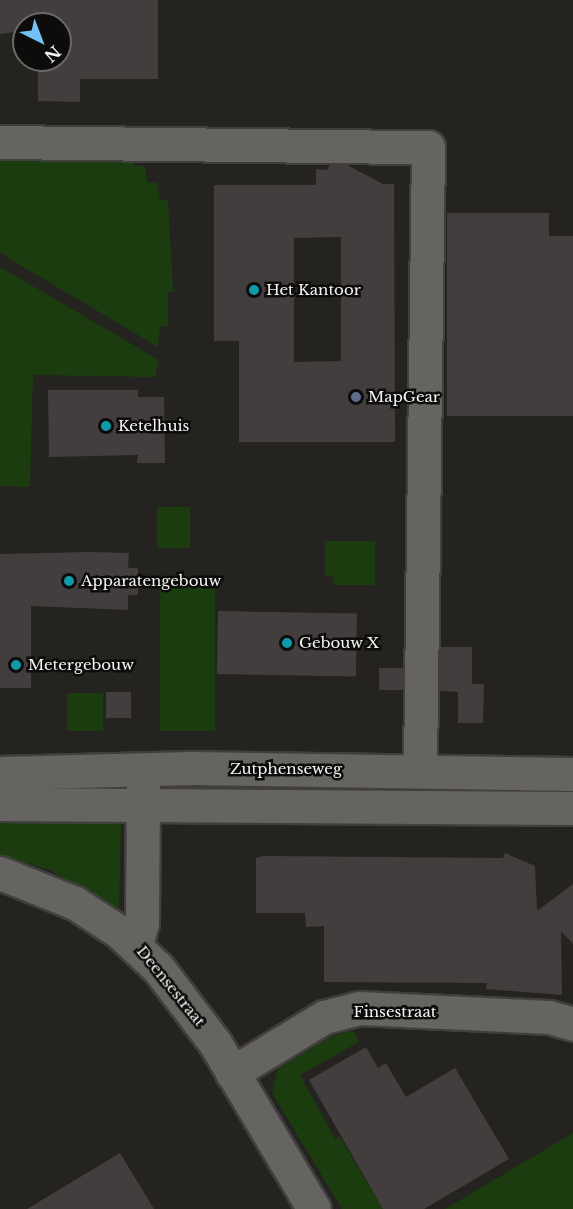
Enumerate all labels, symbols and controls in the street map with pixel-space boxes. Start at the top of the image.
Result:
north arrow [12,12,72,72]
text: N [40,41,65,66]
place label: Het Kantoor [266,281,361,299]
marker: Het Kantoor [247,283,261,297]
place label: MapGear [368,388,440,406]
marker: MapGear [349,390,363,404]
place label: Ketelhuis [118,417,189,435]
marker: Ketelhuis [99,419,113,433]
place label: Apparatengebouw [81,572,221,590]
marker: Apparatengebouw [62,574,76,588]
place label: Gebouw X [299,634,380,652]
marker: Gebouw X [280,636,294,650]
place label: Metergebouw [28,656,134,674]
marker: Metergebouw [9,658,23,672]
street label: Zutphenseweg [230,760,342,778]
street label: Deensestraat [133,942,209,1030]
street label: Finsestraat [354,1003,436,1021]

